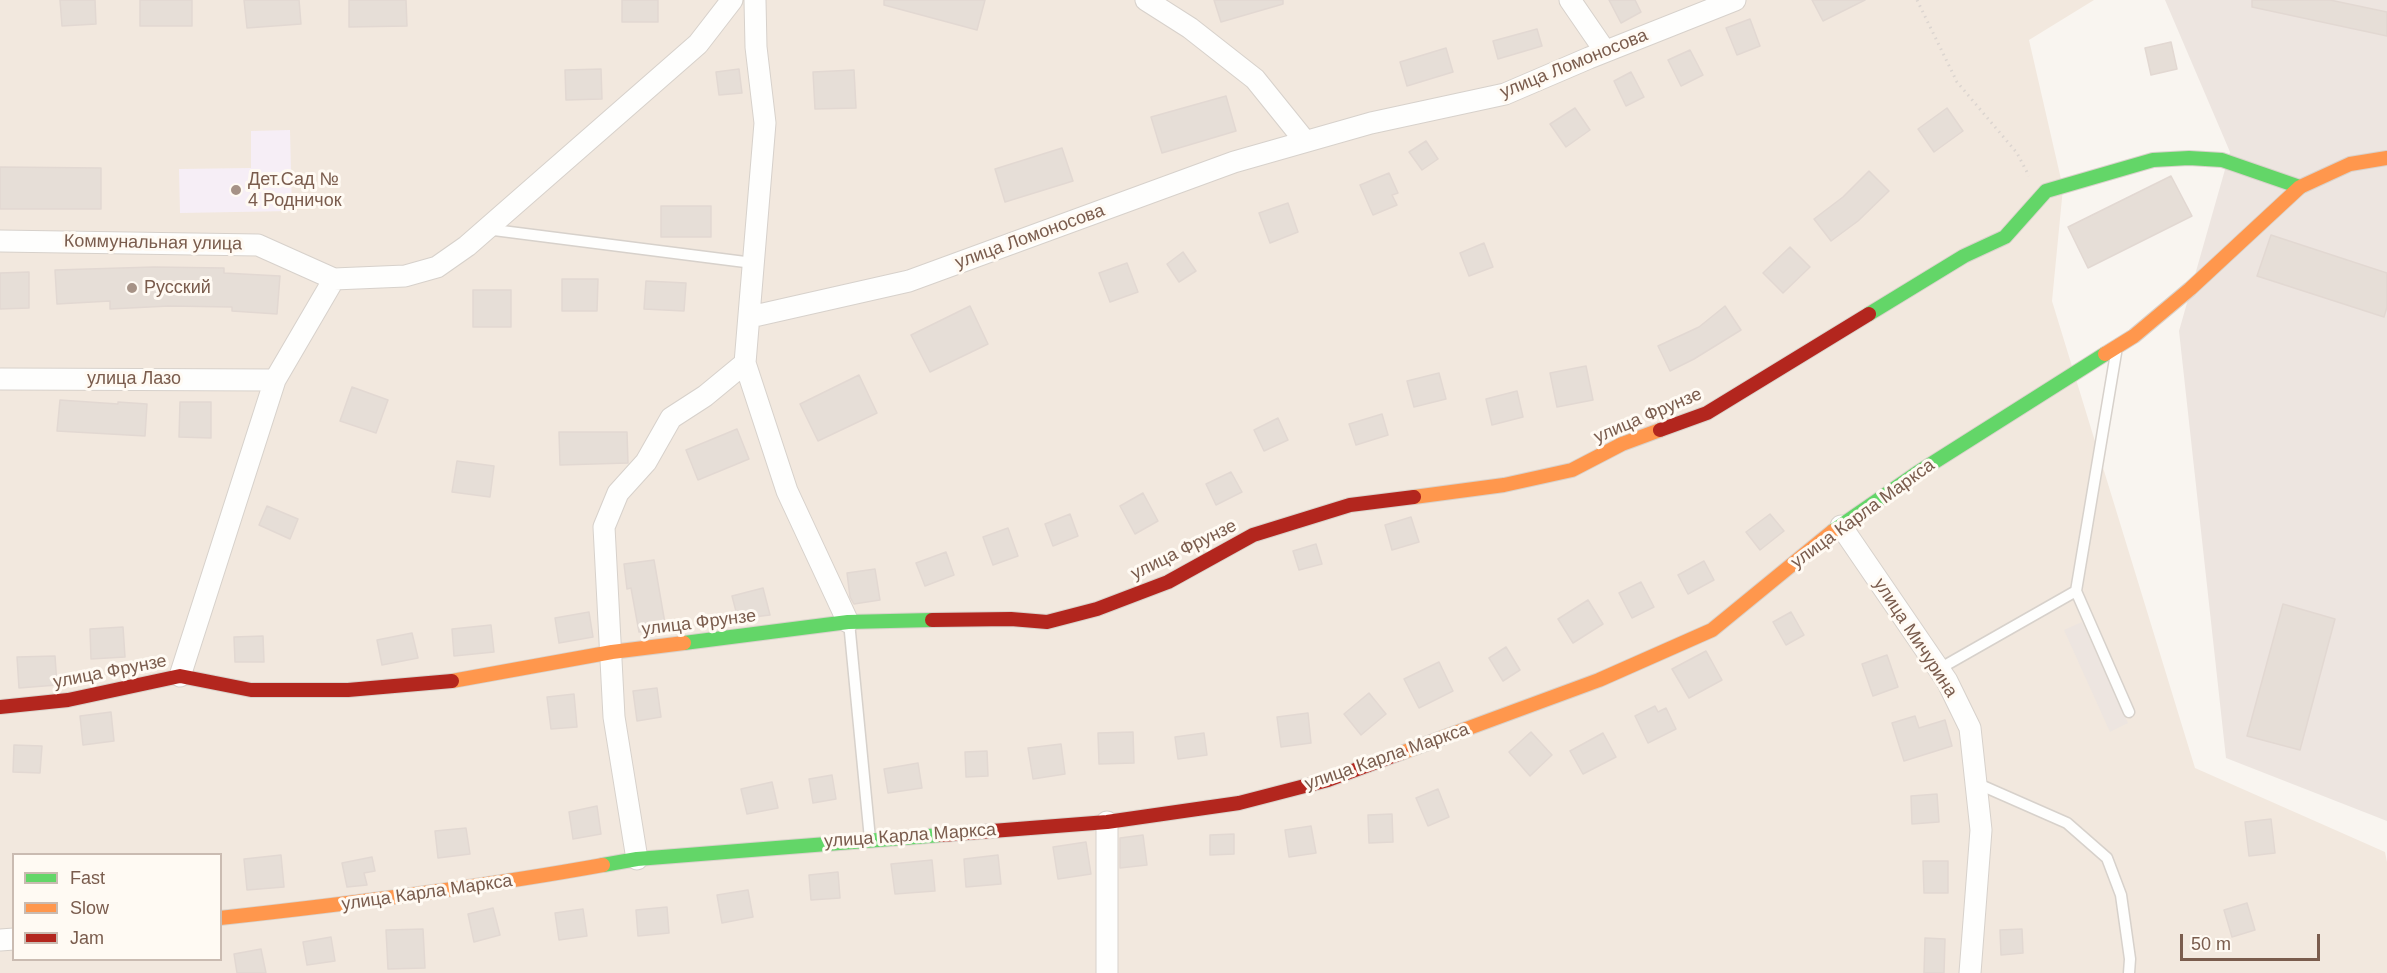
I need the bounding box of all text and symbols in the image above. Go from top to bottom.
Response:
street label: улица Ломоносова [1497,25,1651,103]
place label: Дет.Сад № 4 Родничок [248,169,342,212]
marker: Дет.Сад № 4 Родничок [229,183,243,197]
street label: улица Ломоносова [952,200,1108,274]
street label: Коммунальная улица [64,231,242,255]
place label: Русский [144,277,211,299]
marker: Русский [125,281,139,295]
street label: улица Лазо [87,368,181,390]
street label: улица Фрунзе [1591,384,1705,448]
street label: улица Карла Маркса [1787,455,1939,573]
street label: улица Фрунзе [1128,515,1240,585]
street label: улица Мичурина [1868,574,1962,702]
street label: улица Фрунзе [641,605,757,641]
street label: улица Фрунзе [52,650,168,694]
street label: улица Карла Маркса [1302,719,1472,795]
street label: улица Карла Маркса [823,819,997,853]
legend [12,853,222,961]
text: Fast [70,868,105,888]
street label: улица Карла Маркса [340,870,514,916]
text: Slow [70,898,109,918]
scale bar [2183,922,2322,960]
text: Jam [70,928,104,948]
text: 50 m [2191,934,2231,954]

